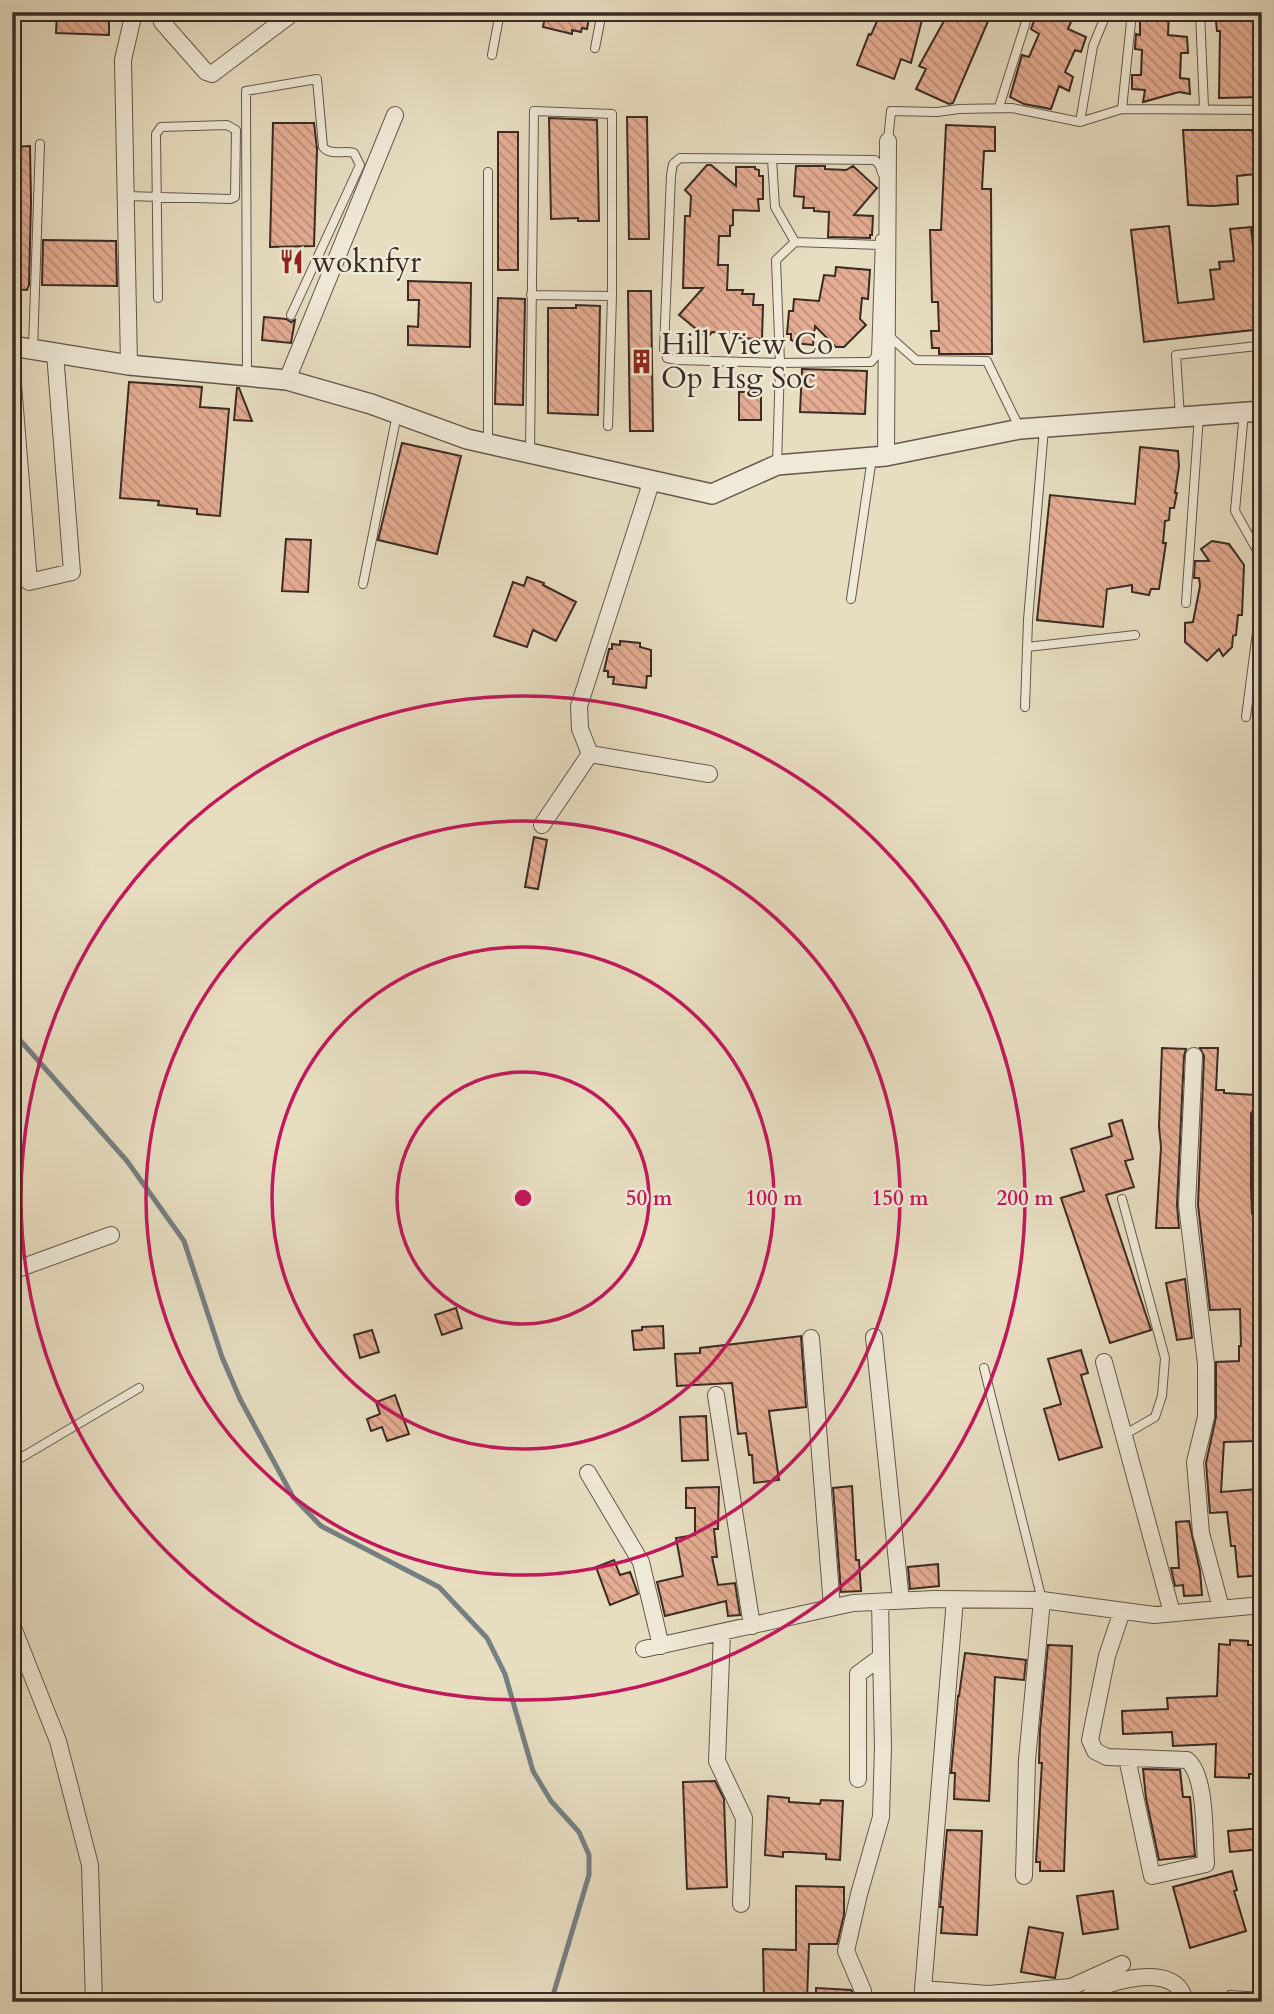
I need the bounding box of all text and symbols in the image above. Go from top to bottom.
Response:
place label: woknfyr [312,242,421,283]
restaurant icon: woknfyr [278,248,306,276]
place label: Hill View Co Op Hsg Soc [661,324,833,399]
building icon: Hill View Co Op Hsg Soc [627,347,655,375]
text: 50 m [626,1184,673,1213]
text: 100 m [745,1184,803,1213]
text: 150 m [871,1184,929,1213]
text: 200 m [996,1184,1054,1213]
centre of rings [511,1186,535,1210]

